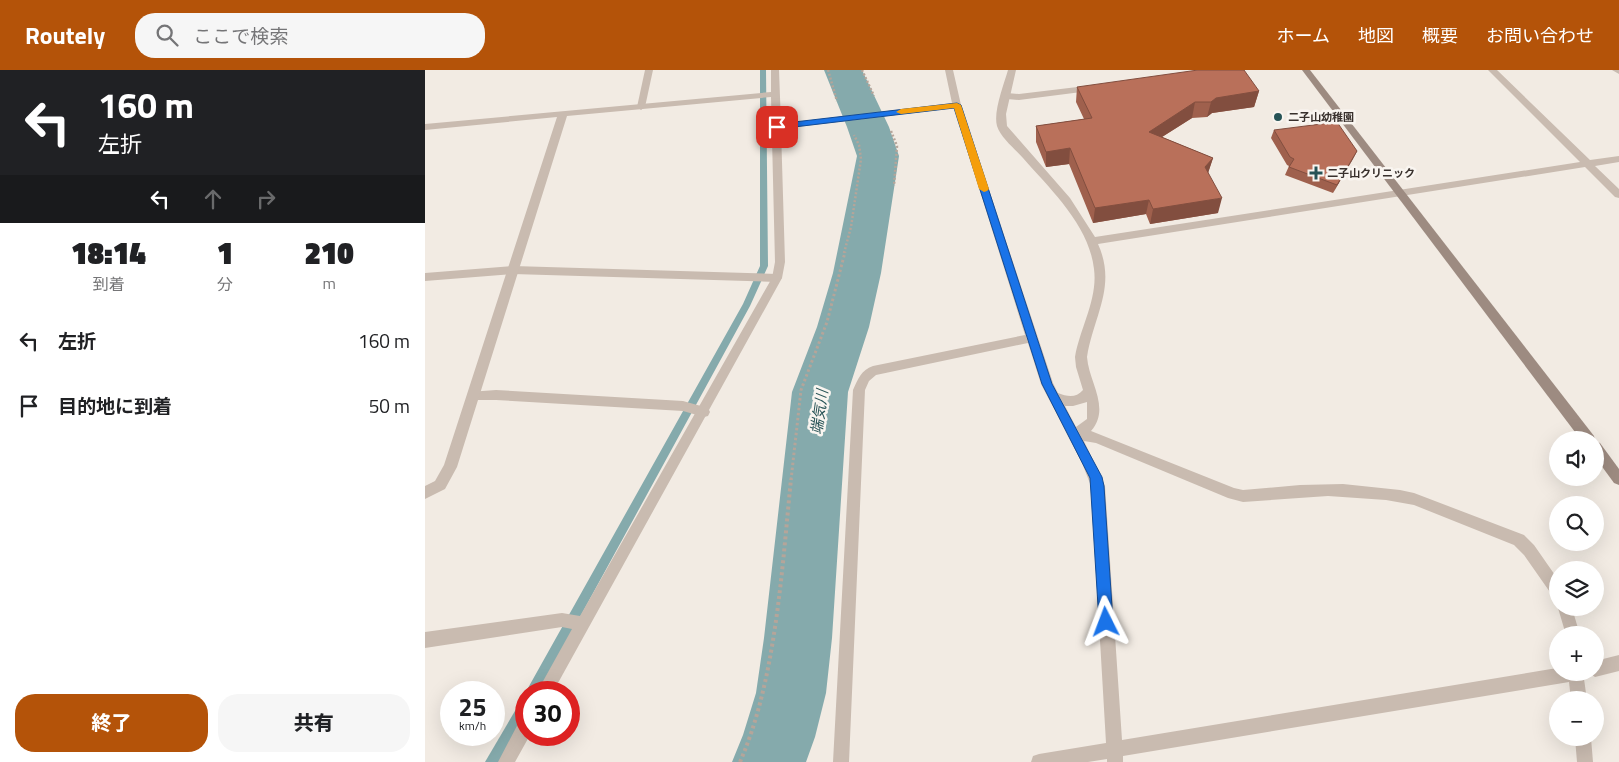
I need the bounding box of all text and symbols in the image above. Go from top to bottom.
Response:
search box [135,13,485,58]
text: Routely [25,17,105,53]
icon: search [153,21,181,49]
text: ここで検索 [193,21,288,50]
text: ホーム [1277,22,1330,49]
text: 地図 [1358,22,1394,49]
text: 概要 [1422,22,1458,49]
text: お問い合わせ [1486,22,1594,49]
text: 160 m [98,78,194,132]
icon: left [15,90,80,155]
pin [756,106,798,148]
place label: 二子山幼稚園 [1288,109,1354,125]
marker: 二子山幼稚園 [1272,111,1284,123]
icon: arrive [763,113,791,141]
text: 左折 [98,127,142,161]
place label: 二子山クリニック [1327,165,1415,181]
marker: 二子山クリニック [1309,166,1323,180]
icon: left [146,185,174,213]
icon: ahead [199,185,227,213]
icon: right [252,185,280,213]
text: 18:14 [71,230,146,276]
text: 1 [217,230,233,276]
text: 210 [304,230,354,276]
text: m [322,271,336,295]
text: 到着 [92,272,124,296]
text: 分 [217,272,233,296]
text: 左折 [58,326,96,355]
text: 160 m [358,326,410,355]
icon: left [15,327,43,355]
water label: 端気川 [804,386,834,436]
text: 目的地に到着 [58,391,172,420]
text: 50 m [369,391,410,420]
icon: arrive [15,392,43,420]
map controls [1549,431,1604,746]
button: sound [1549,431,1604,486]
button: search [1549,496,1604,551]
button: layers [1549,561,1604,616]
position arrow [1079,595,1131,647]
button: + [1549,626,1604,681]
speed limit sign: 30 [515,681,580,746]
text: 25 [458,688,487,726]
button: − [1549,691,1604,746]
button: 終了 [15,694,208,752]
button: 共有 [218,694,410,752]
text: km/h [459,716,486,735]

